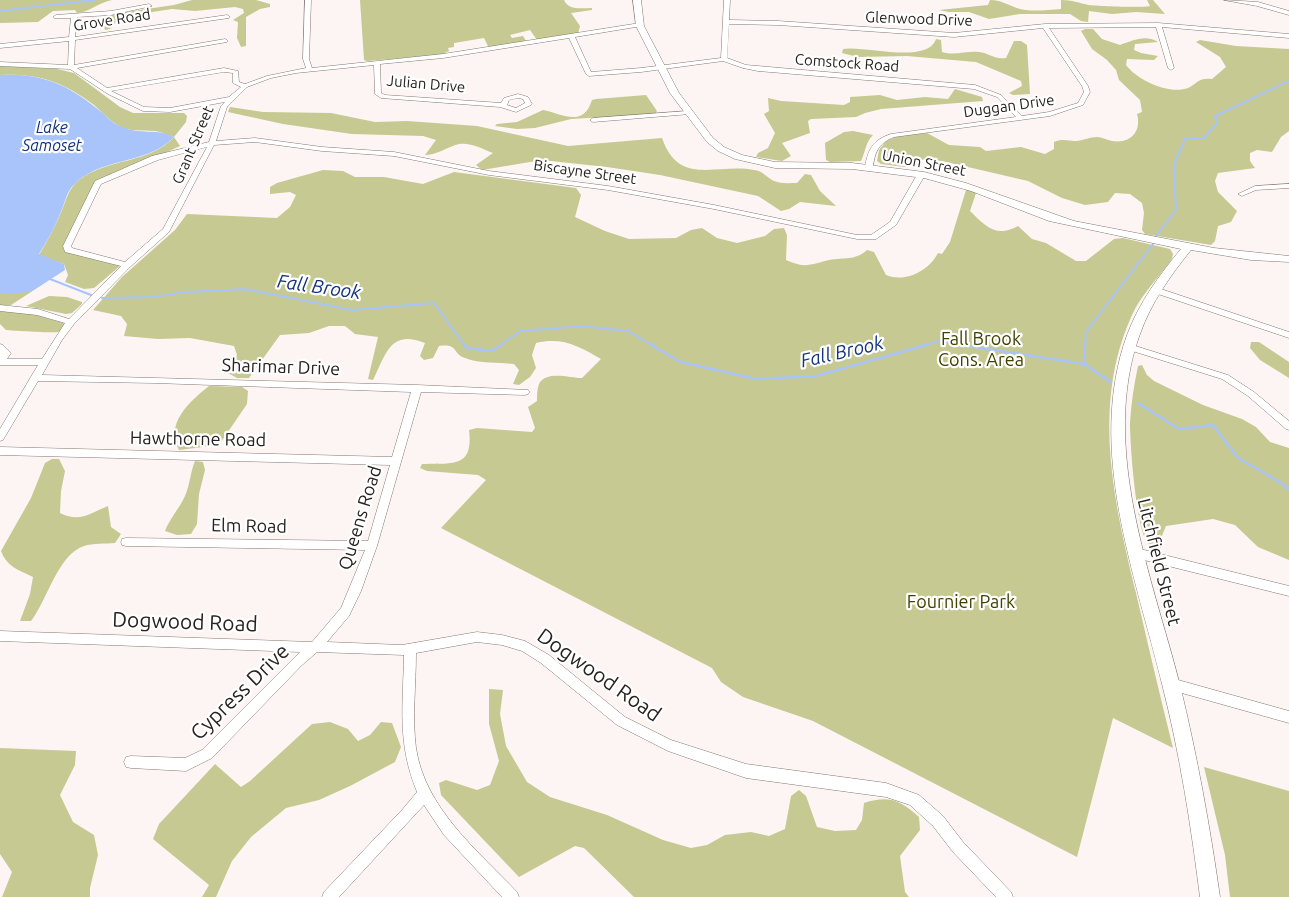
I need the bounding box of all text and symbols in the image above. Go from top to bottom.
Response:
street label: Grove Road [72,5,152,35]
street label: Glenwood Drive [865,8,973,30]
street label: Comstock Road [794,50,900,76]
street label: Julian Drive [386,72,466,96]
street label: Duggan Drive [962,91,1056,121]
street label: Grant Street [168,103,218,187]
water label: Lake Samoset [22,118,82,156]
street label: Union Street [881,146,967,180]
street label: Biscayne Street [532,156,638,188]
water label: Fall Brook [276,270,362,304]
park label: Fall Brook Cons. Area [938,328,1024,370]
water label: Fall Brook [798,331,886,373]
street label: Sharimar Drive [221,354,341,380]
street label: Hawthorne Road [130,427,266,451]
street label: Queens Road [334,463,386,573]
street label: Litchfield Street [1133,496,1185,628]
street label: Elm Road [211,515,287,537]
park label: Fournier Park [907,591,1015,613]
street label: Dogwood Road [112,607,258,637]
street label: Dogwood Road [532,623,666,727]
street label: Cypress Drive [185,639,295,745]

